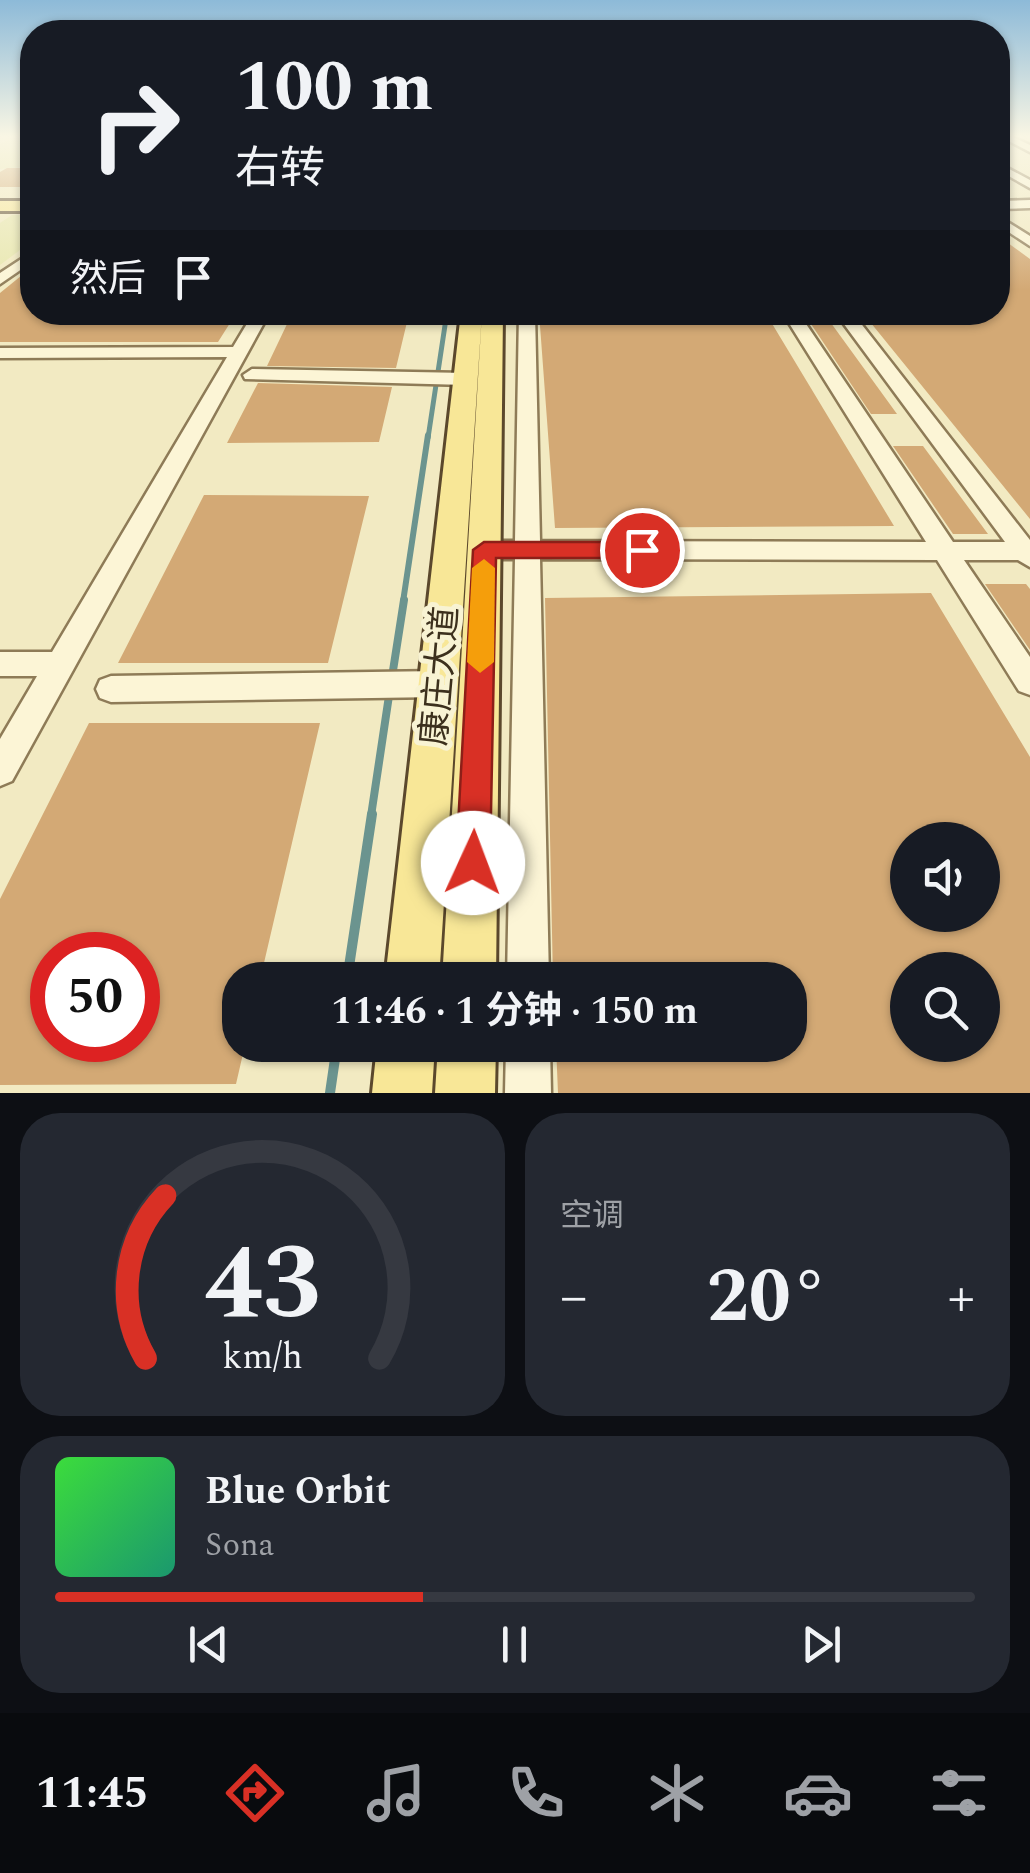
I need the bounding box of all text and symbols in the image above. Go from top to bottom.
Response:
text: 100 m [235,35,433,141]
icon: right [70,60,200,190]
text: 右转 [235,135,325,204]
icon: arrive [166,250,221,305]
text: 然后 [70,251,146,309]
pin [600,508,685,593]
icon: arrive [615,523,670,578]
street label: 康庄大道 [408,604,473,748]
position arrow [421,811,525,915]
map controls [890,822,1000,1062]
button: sound [890,822,1000,932]
speed limit sign: 50 [30,932,160,1062]
button: search [890,952,1000,1062]
text: 11:46 · 1 分钟 · 150 m [331,983,698,1041]
text: 空调 [560,1192,624,1241]
text: 43 [204,1206,321,1364]
text: 20° [707,1241,828,1355]
text: − [560,1256,588,1339]
text: + [947,1256,975,1339]
text: km/h [222,1330,303,1385]
text: Blue Orbit [205,1463,390,1521]
text: Sona [205,1521,274,1570]
icon: previous [181,1617,236,1672]
icon: pause [487,1617,542,1672]
icon: next [794,1617,849,1672]
icon: directions [220,1758,290,1828]
icon: music [361,1758,431,1828]
icon: phone [501,1758,571,1828]
icon: climate [642,1758,712,1828]
icon: car [783,1758,853,1828]
icon: filters [924,1758,994,1828]
text: 11:45 [35,1759,149,1828]

